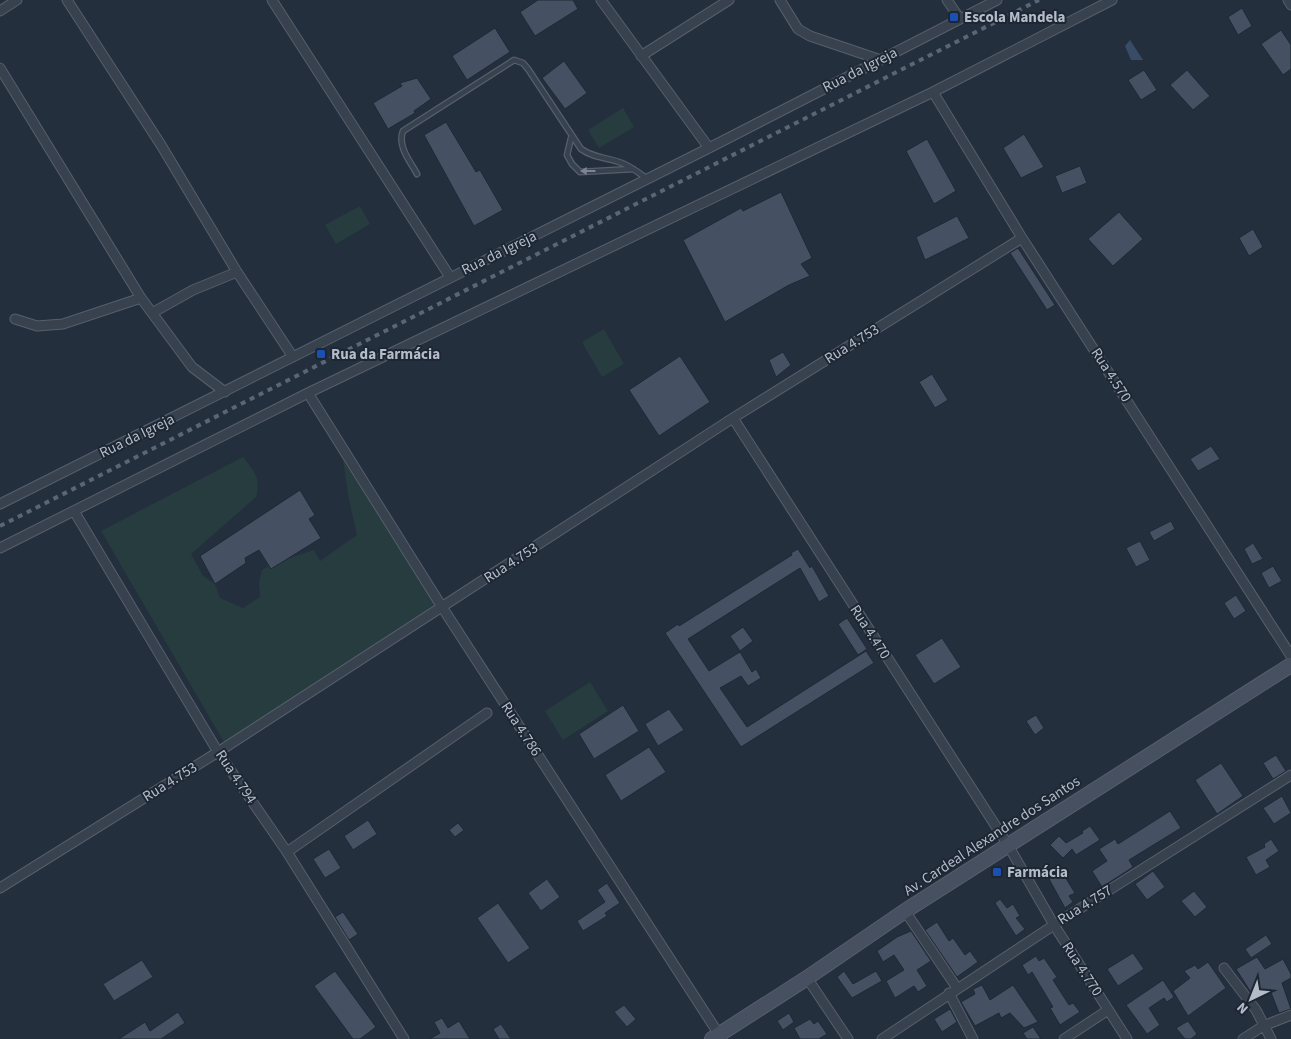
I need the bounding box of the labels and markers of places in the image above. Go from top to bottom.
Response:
place label: Escola Mandela [964,7,1066,28]
marker: Escola Mandela [948,11,960,23]
place label: Rua da Farmácia [331,344,440,365]
marker: Rua da Farmácia [315,348,327,360]
place label: Farmácia [1007,862,1068,883]
marker: Farmácia [991,866,1003,878]

